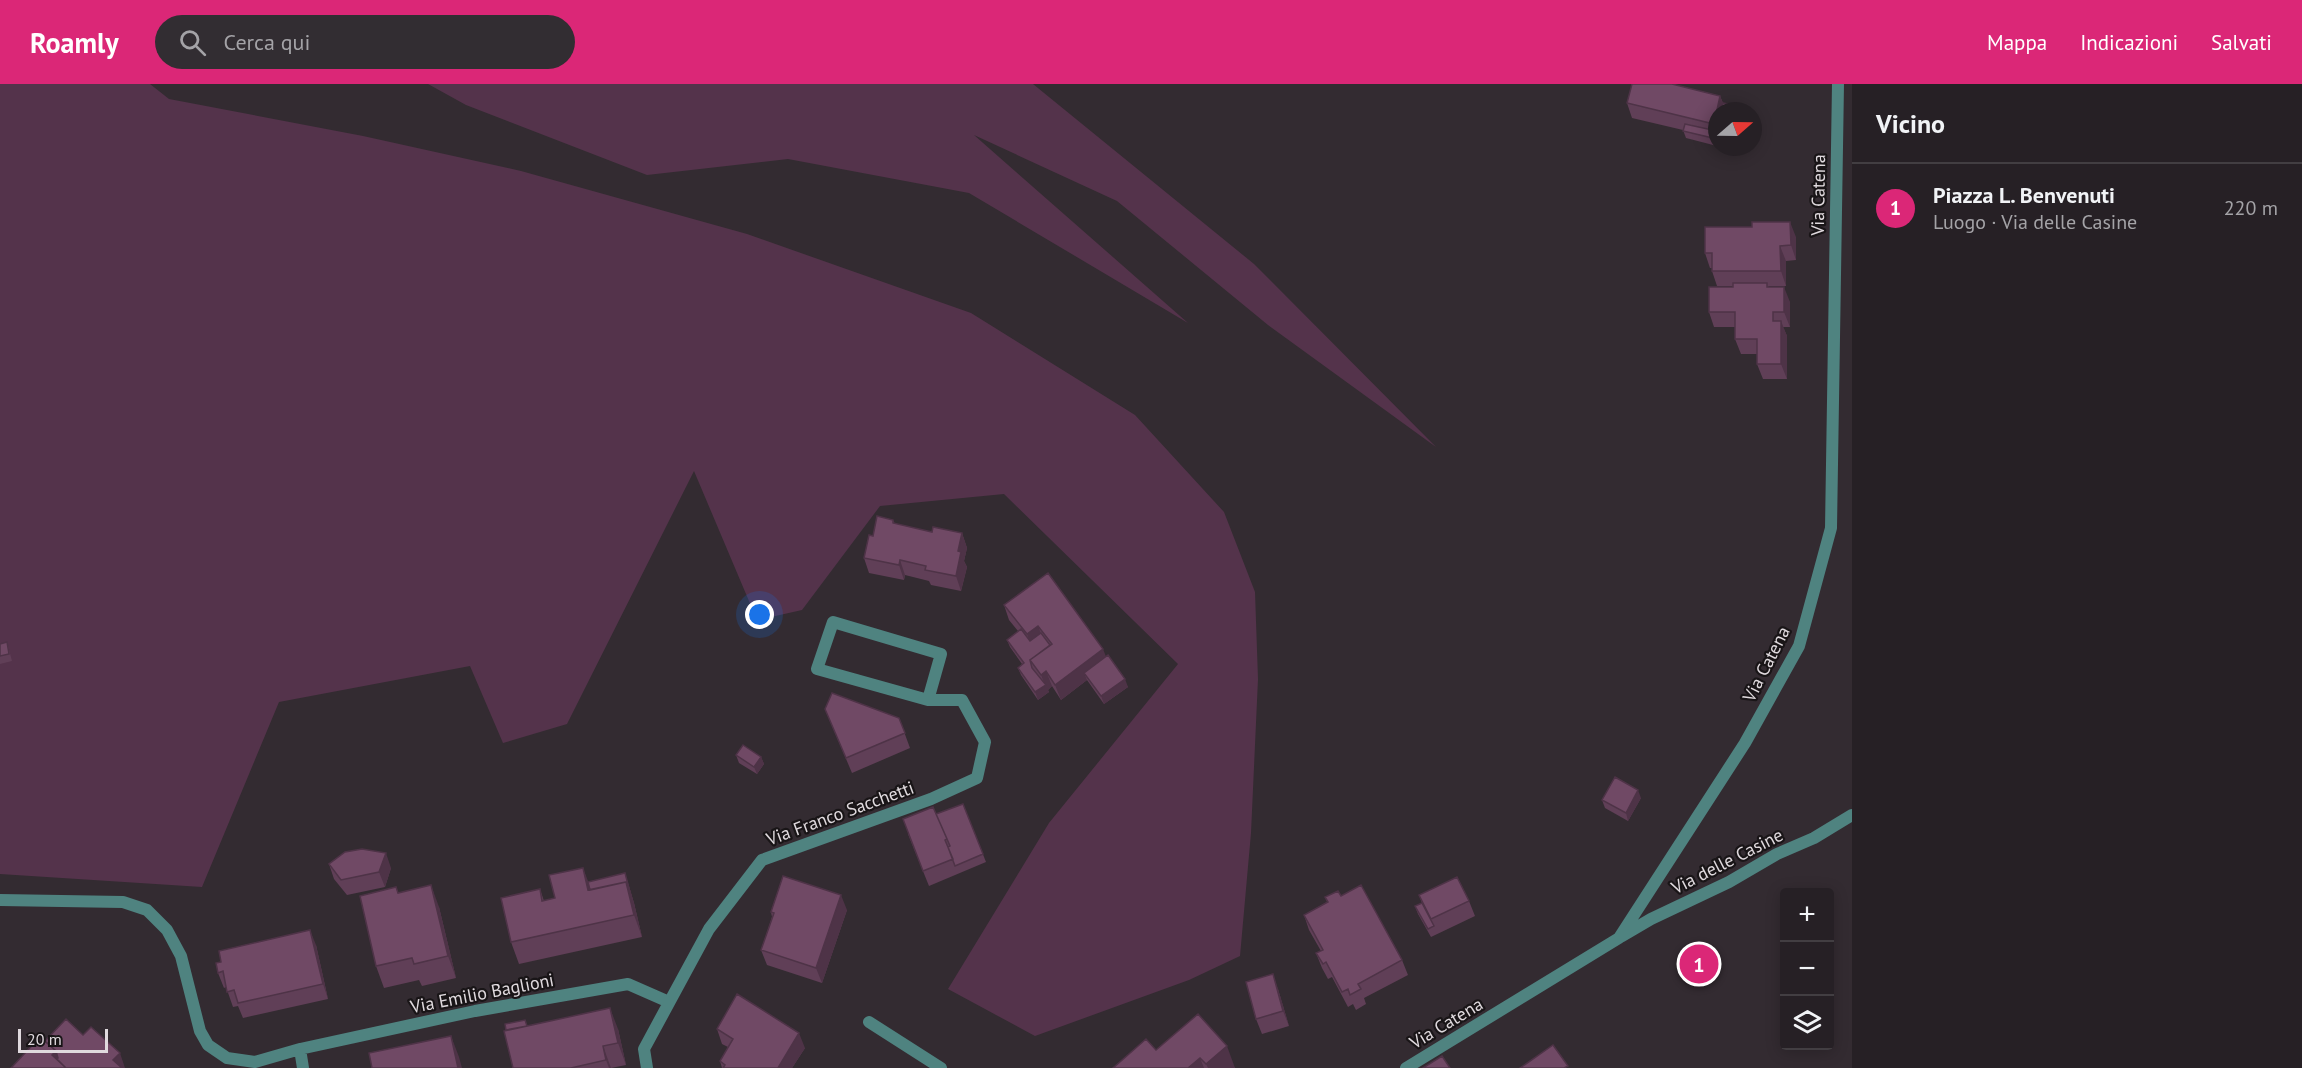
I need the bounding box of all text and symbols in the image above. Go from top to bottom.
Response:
search box [155,15,575,69]
text: Roamly [30,24,119,61]
icon: search [176,26,209,59]
text: Cerca qui [224,28,310,56]
text: Mappa [1987,29,2047,56]
text: Indicazioni [2080,29,2178,56]
text: Salvati [2211,29,2272,56]
north arrow [1708,102,1762,156]
text: Vicino [1876,107,1945,140]
street label: Via Catena [1806,154,1830,237]
text: Piazza L. Benvenuti [1933,181,2115,209]
text: 1 [1890,195,1901,221]
text: 220 m [2224,195,2278,221]
text: Luogo · Via delle Casine [1933,209,2137,235]
your location [745,600,774,629]
street label: Via Catena [1737,622,1795,706]
street label: Via Franco Sacchetti [762,776,917,851]
street label: Via delle Casine [1666,823,1787,899]
map controls [1780,888,1834,1050]
button: + [1780,888,1834,942]
pin: 1 [1680,942,1718,986]
button: − [1780,942,1834,996]
street label: Via Emilio Baglioni [407,968,556,1018]
street label: Via Catena [1404,992,1487,1054]
button: layers [1780,996,1834,1050]
scale bar [18,1026,108,1054]
text: 20 m [27,1029,62,1049]

